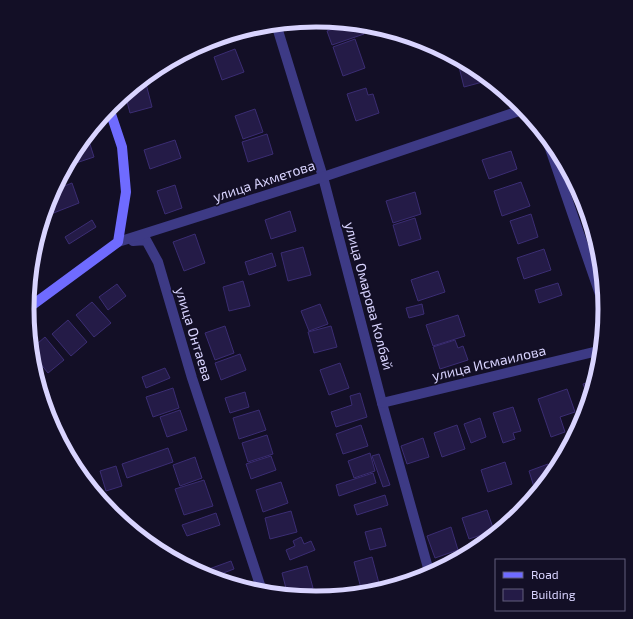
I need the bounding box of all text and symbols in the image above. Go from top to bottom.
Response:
street label: улица Ахметова [211,156,317,205]
street label: улица Омарова Колбай [342,220,397,372]
street label: улица Онтаева [172,285,217,383]
street label: улица Исмаилова [430,341,548,384]
legend [495,559,625,611]
text: Road [531,567,559,581]
text: Building [531,587,576,601]

